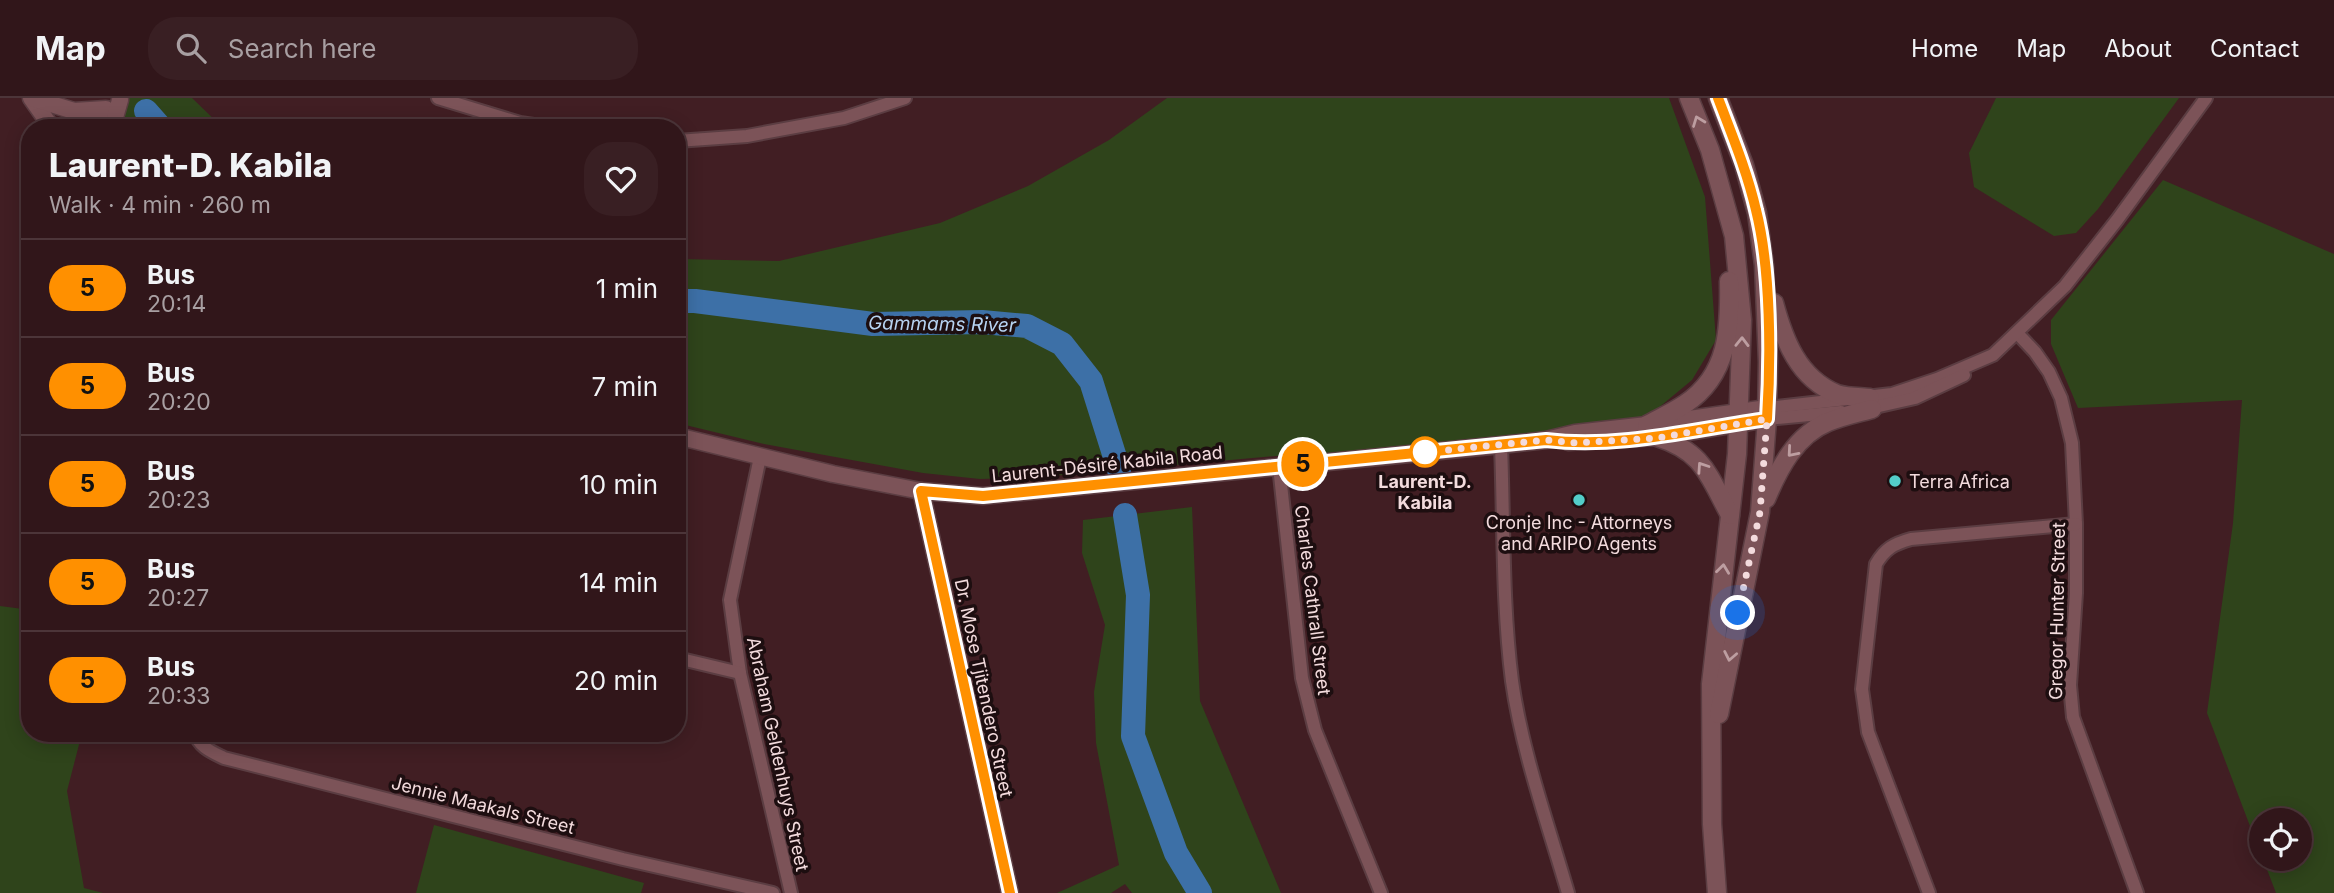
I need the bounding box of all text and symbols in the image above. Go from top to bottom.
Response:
search box [148,17,638,80]
text: Map [35,28,106,68]
icon: search [172,29,210,67]
text: Search here [228,33,376,64]
text: Home [1911,34,1978,63]
text: Map [2016,34,2066,63]
text: About [2104,34,2172,63]
text: Contact [2210,34,2299,63]
one-way arrow [1693,116,1707,128]
button: heart [584,142,658,216]
text: Laurent-D. Kabila [49,145,332,185]
text: Walk · 4 min · 260 m [49,191,271,219]
text: Bus [147,259,195,290]
text: 5 [80,273,95,302]
text: 1 min [596,273,658,304]
text: 20:14 [147,290,206,318]
water label: Gammams River [868,311,1017,337]
one-way arrow [1734,337,1750,347]
text: Bus [147,357,195,388]
text: 5 [80,371,95,400]
text: 7 min [592,371,658,402]
text: 20:20 [147,388,211,416]
marker: Laurent-D. Kabila [1410,437,1440,467]
street label: Laurent-Désiré Kabila Road [990,441,1224,487]
line badge: 5 [1280,441,1326,487]
one-way arrow [1788,443,1800,456]
text: 5 [1295,449,1311,478]
text: Bus [147,455,195,486]
one-way arrow [1698,462,1710,475]
text: 5 [80,469,95,498]
text: 10 min [579,469,658,500]
place label: Laurent-D. Kabila [1378,471,1472,513]
place label: Terra Africa [1909,471,2010,492]
marker: Terra Africa [1887,473,1903,489]
text: 20:23 [147,486,210,514]
marker: Cronje Inc - Attorneys and ARIPO Agents [1571,492,1587,508]
street label: Charles Cathrall Street [1291,504,1335,696]
place label: Cronje Inc - Attorneys and ARIPO Agents [1486,512,1672,554]
street label: Gregor Hunter Street [2045,522,2069,700]
text: Bus [147,553,195,584]
one-way arrow [1715,563,1730,575]
text: 5 [80,567,95,596]
text: 14 min [579,567,658,598]
street label: Dr. Mose Tjitendero Street [951,577,1017,799]
text: 20:27 [147,584,209,612]
your location [1720,595,1755,630]
street label: Abraham Geldenhuys Street [743,635,813,873]
one-way arrow [1723,650,1738,662]
text: Bus [147,651,195,682]
text: 5 [80,665,95,694]
text: 20 min [574,665,658,696]
text: 20:33 [147,682,211,710]
street label: Jennie Maakals Street [389,772,577,838]
map controls [2249,808,2312,871]
button: locate [2249,808,2312,871]

